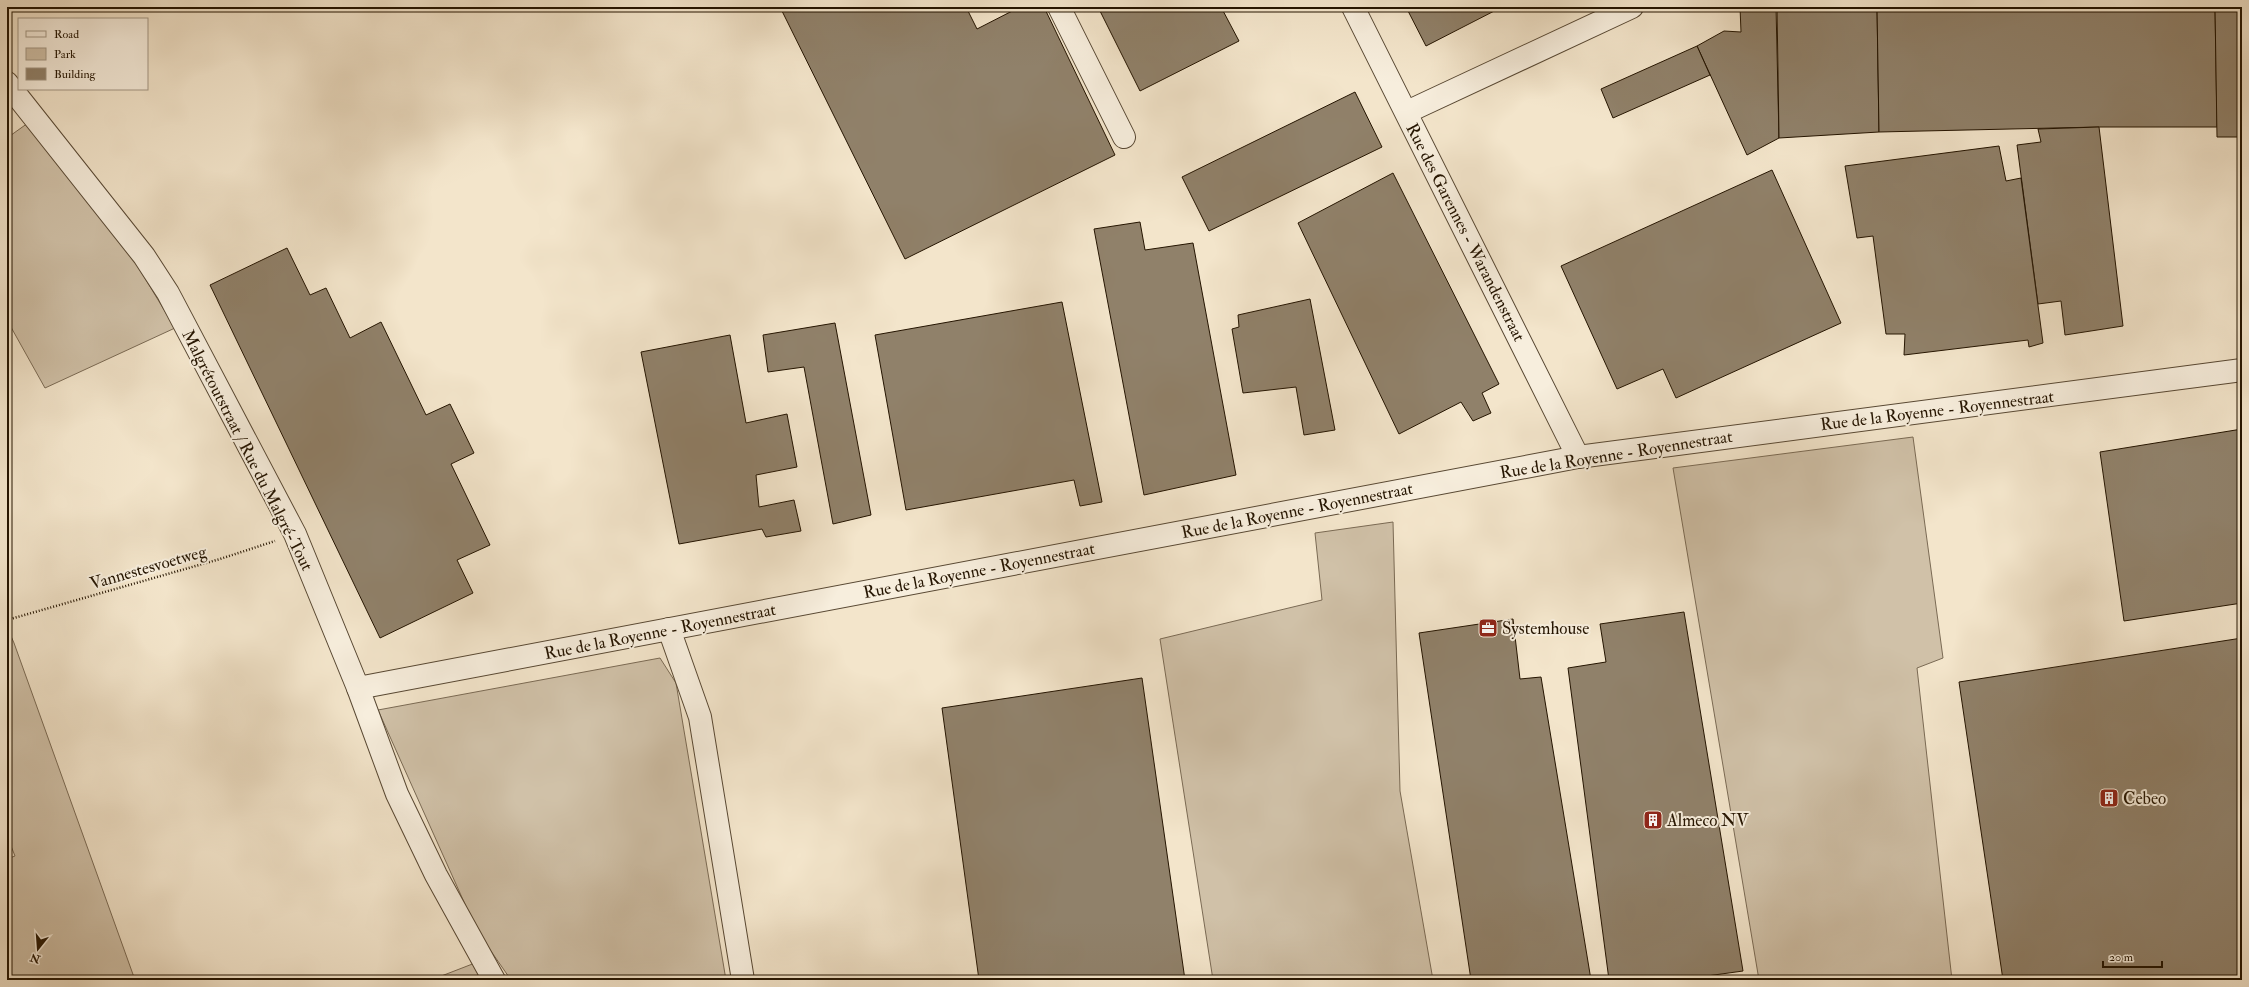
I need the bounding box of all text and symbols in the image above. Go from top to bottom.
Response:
legend [18,18,148,90]
text: Road [54,27,79,42]
text: Park [54,47,76,62]
text: Building [54,67,97,82]
street label: Rue des Garennes - Warandenstraat [1401,120,1530,345]
street label: Malgrétoutstraat / Rue du Malgré-Tout [177,326,318,575]
street label: Rue de la Royenne - Royennestraat [1819,386,2056,436]
street label: Rue de la Royenne - Royennestraat [1498,426,1735,484]
street label: Rue de la Royenne - Royennestraat [1180,478,1415,544]
street label: Rue de la Royenne - Royennestraat [862,538,1097,604]
street label: Vannestesvoetweg [87,541,209,594]
street label: Rue de la Royenne - Royennestraat [543,599,778,665]
office icon: Systemhouse [1477,617,1499,639]
place label: Systemhouse [1502,618,1589,640]
building icon: Cebeo [2098,787,2120,809]
place label: Cebeo [2123,788,2166,809]
building icon: Almeco NV [1642,809,1664,831]
place label: Almeco NV [1666,810,1749,831]
north arrow [18,929,58,969]
scale bar [2103,943,2162,969]
text: N [28,950,43,966]
text: 20 m [2109,950,2134,965]

